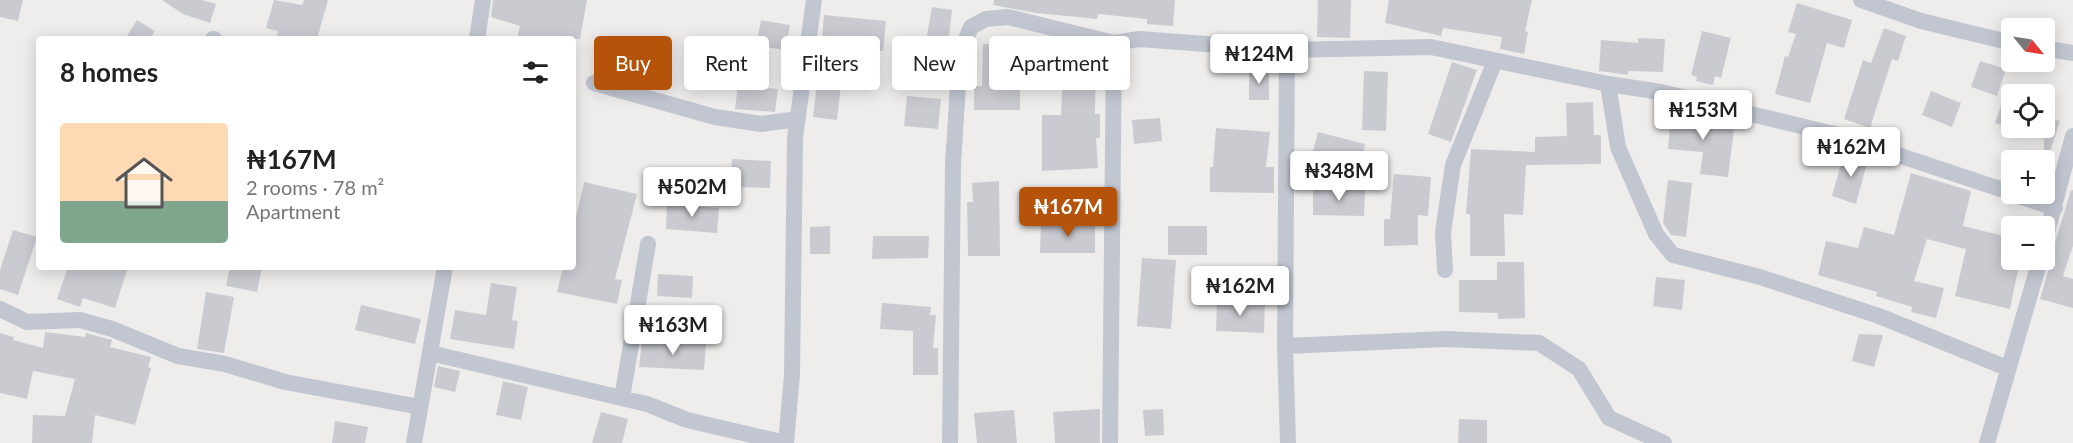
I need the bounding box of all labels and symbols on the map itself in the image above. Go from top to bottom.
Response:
north arrow [2001,18,2055,72]
pin: ₦124M [1217,34,1301,85]
pin: ₦153M [1661,90,1745,141]
pin: ₦162M [1809,127,1893,178]
pin: ₦348M [1297,151,1381,202]
pin: ₦502M [650,167,734,218]
pin: ₦167M [1026,187,1110,238]
pin: ₦162M [1198,266,1282,317]
pin: ₦163M [631,305,715,356]

